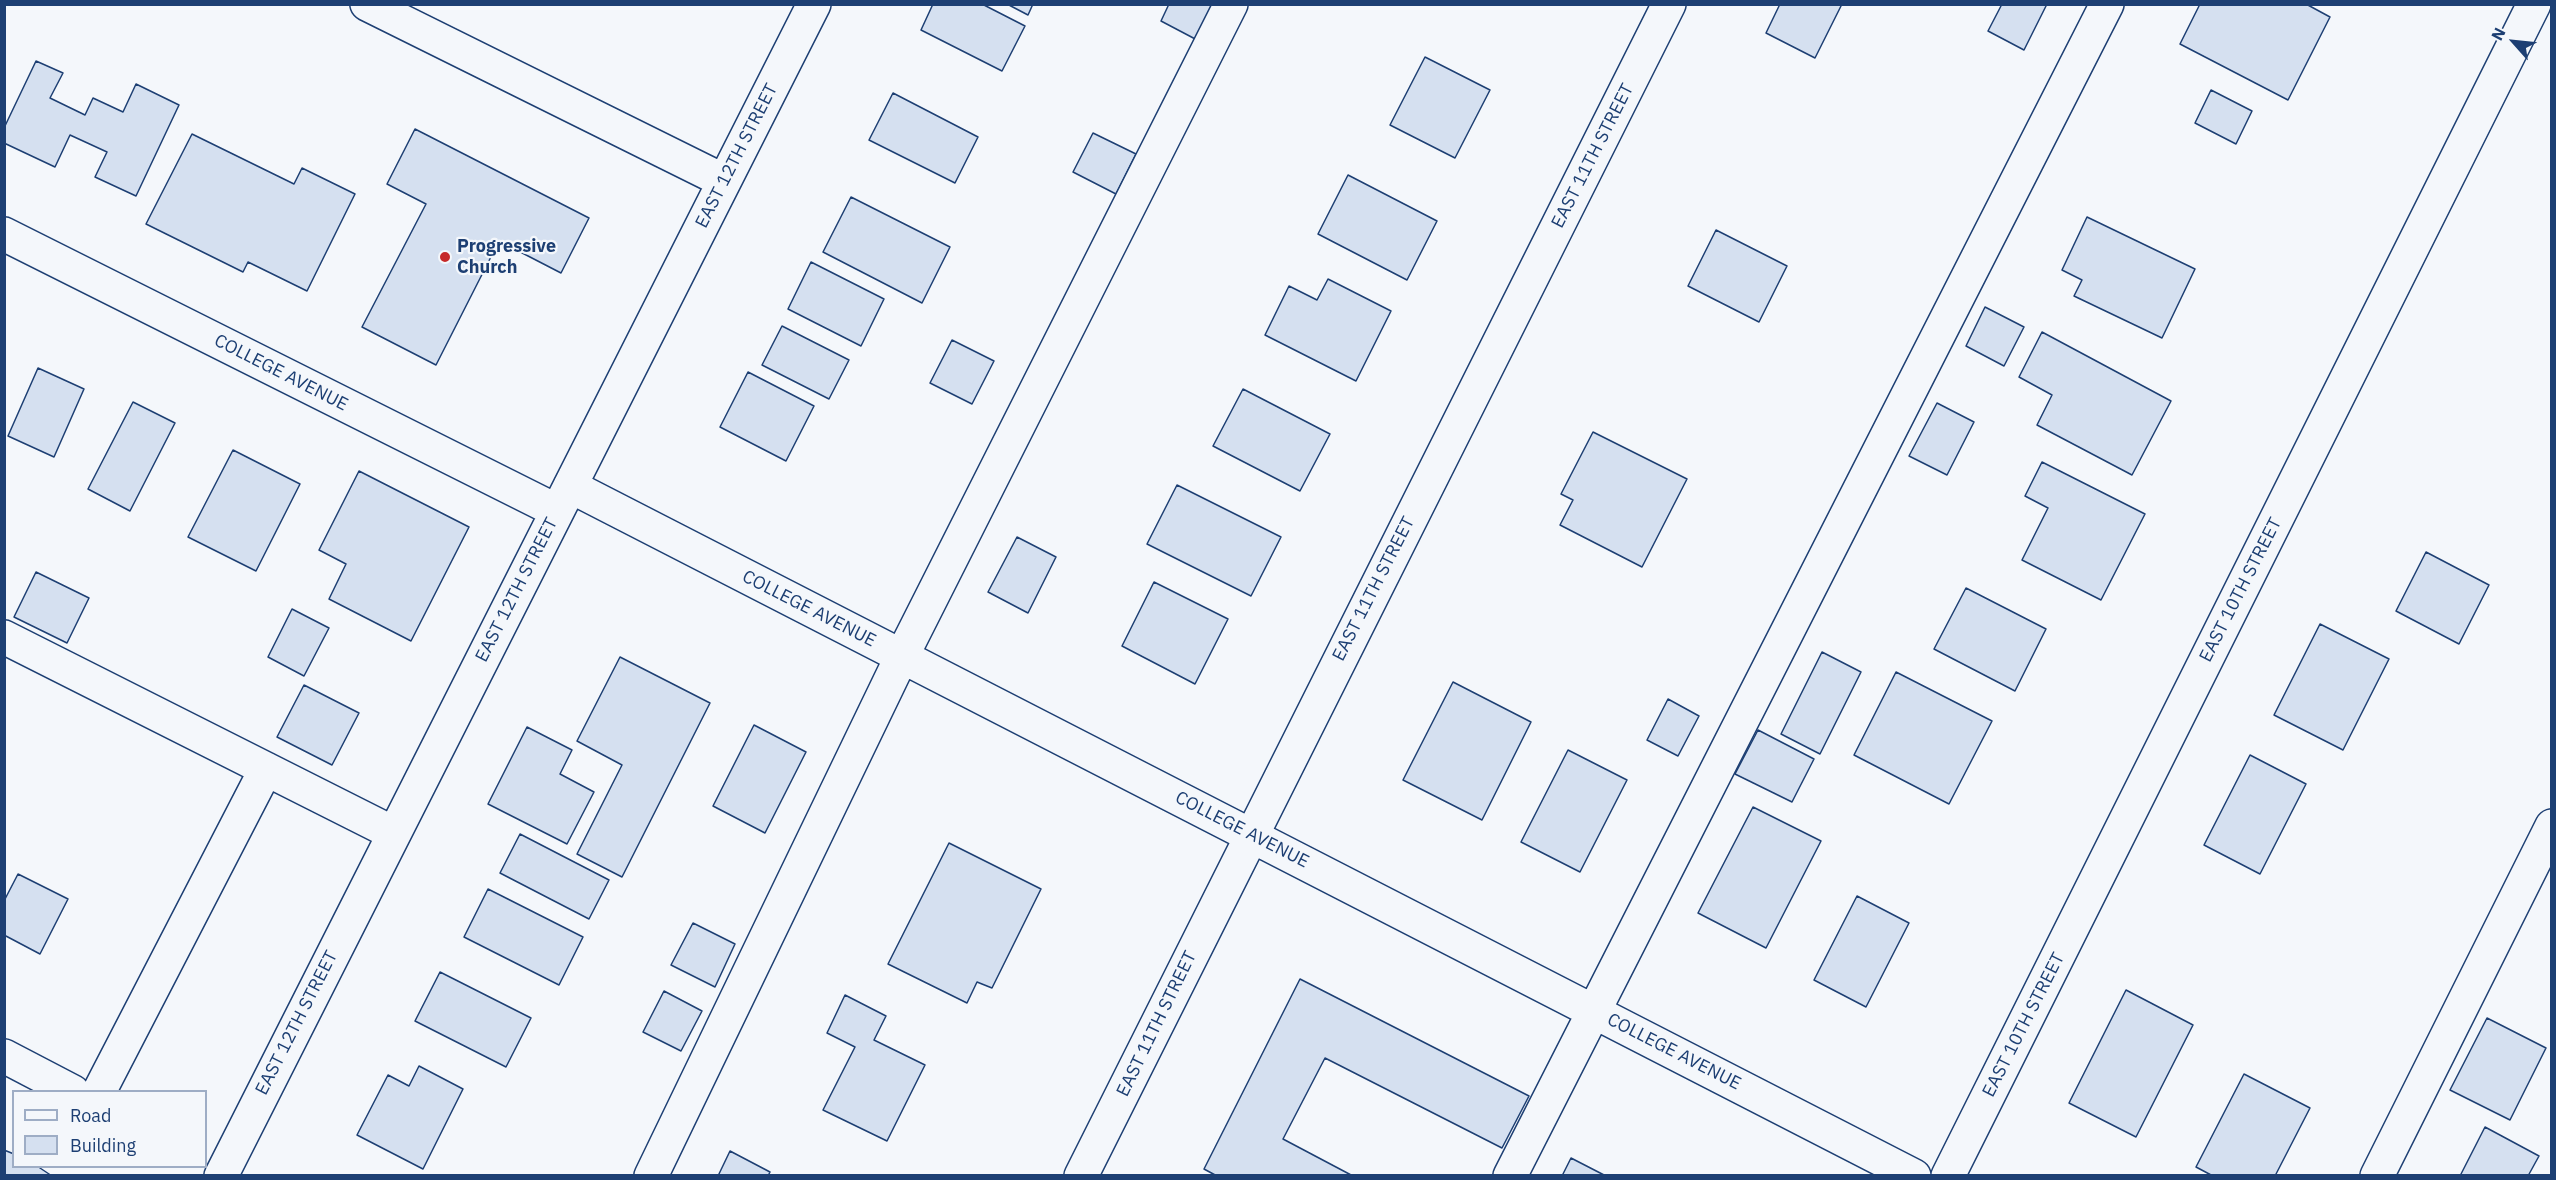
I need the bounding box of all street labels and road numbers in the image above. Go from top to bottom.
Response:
street label: EAST 12TH STREET [691,80,783,232]
street label: EAST 11TH STREET [1547,80,1639,232]
street label: COLLEGE AVENUE [211,330,351,416]
street label: EAST 11TH STREET [1328,513,1420,665]
street label: EAST 12TH STREET [471,514,563,666]
street label: EAST 10TH STREET [2195,514,2287,666]
street label: COLLEGE AVENUE [739,566,879,652]
street label: COLLEGE AVENUE [1172,787,1312,873]
street label: EAST 12TH STREET [251,947,343,1099]
street label: EAST 11TH STREET [1112,948,1202,1100]
street label: EAST 10TH STREET [1978,949,2070,1101]
street label: COLLEGE AVENUE [1604,1009,1744,1095]

